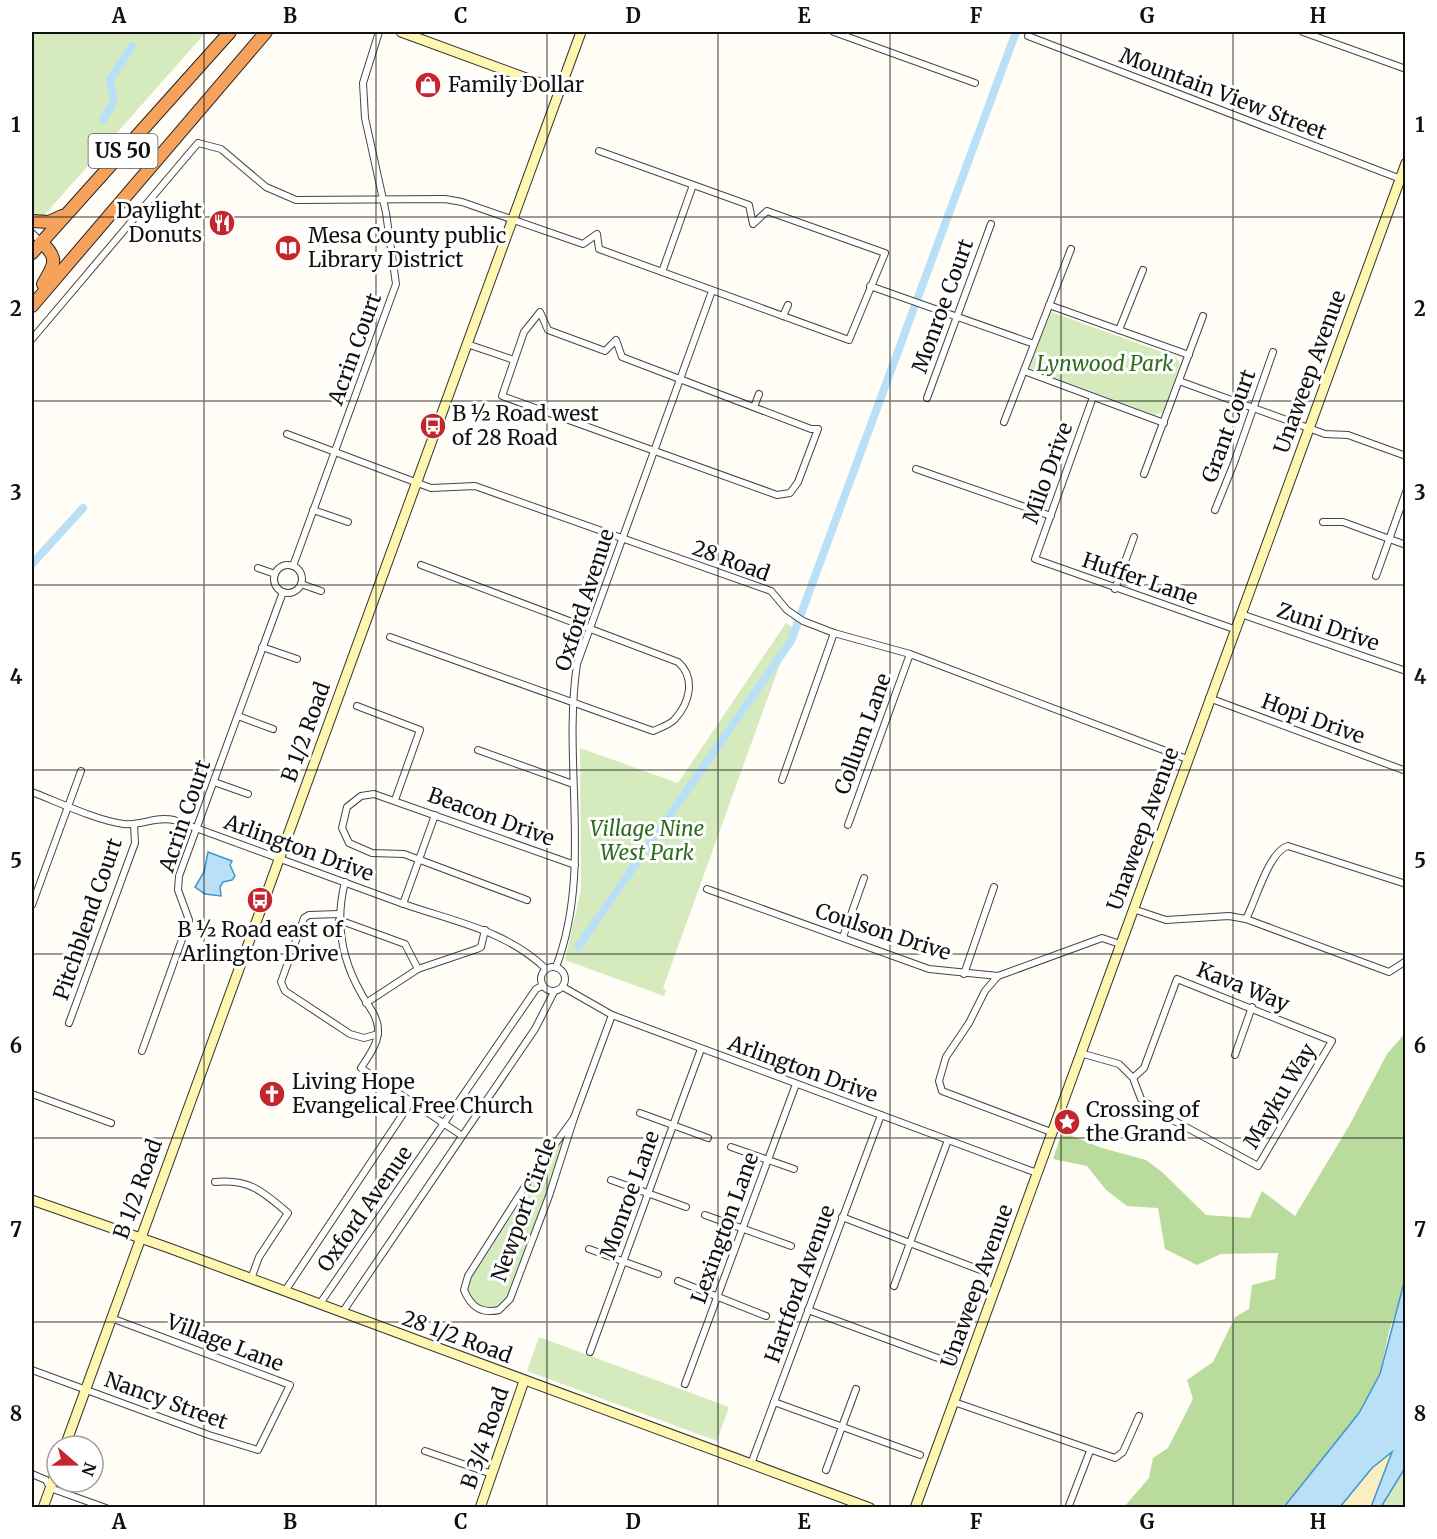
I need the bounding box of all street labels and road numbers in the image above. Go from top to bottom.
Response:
street label: Mountain View Street [1116,42,1330,145]
road number: US 50 [88,134,158,168]
street label: Monroe Court [906,235,979,377]
street label: Unaweep Avenue [1267,286,1352,457]
street label: Acrin Court [322,289,387,409]
street label: Grant Court [1196,366,1261,486]
street label: Milo Drive [1017,418,1078,527]
street label: Oxford Avenue [549,525,620,674]
street label: 28 Road [689,534,774,587]
street label: Huffer Lane [1079,546,1202,611]
street label: Zuni Drive [1273,596,1383,657]
street label: Collum Lane [828,669,897,798]
street label: B 1/2 Road [275,678,336,785]
street label: Hopi Drive [1258,687,1369,750]
street label: Unaweep Avenue [1100,743,1185,914]
street label: Acrin Court [152,756,216,876]
street label: Beacon Drive [424,781,558,852]
street label: Arlington Drive [220,808,378,887]
street label: Pitchblend Court [47,834,128,1003]
street label: Coulson Drive [812,897,955,966]
street label: Kava Way [1193,956,1294,1018]
street label: Arlington Drive [724,1029,882,1108]
street label: Mayku Way [1238,1037,1322,1153]
street label: Monroe Lane [594,1127,665,1263]
street label: Newport Circle [485,1134,562,1285]
street label: B 1/2 Road [107,1135,168,1242]
street label: Oxford Avenue [311,1140,418,1277]
street label: Lexington Lane [685,1148,764,1307]
street label: Unaweep Avenue [934,1200,1019,1371]
street label: Hartford Avenue [758,1201,841,1366]
street label: 28 1/2 Road [399,1304,516,1369]
street label: Village Lane [162,1308,288,1377]
street label: Nancy Street [101,1366,231,1435]
street label: B 3/4 Road [455,1383,515,1492]

